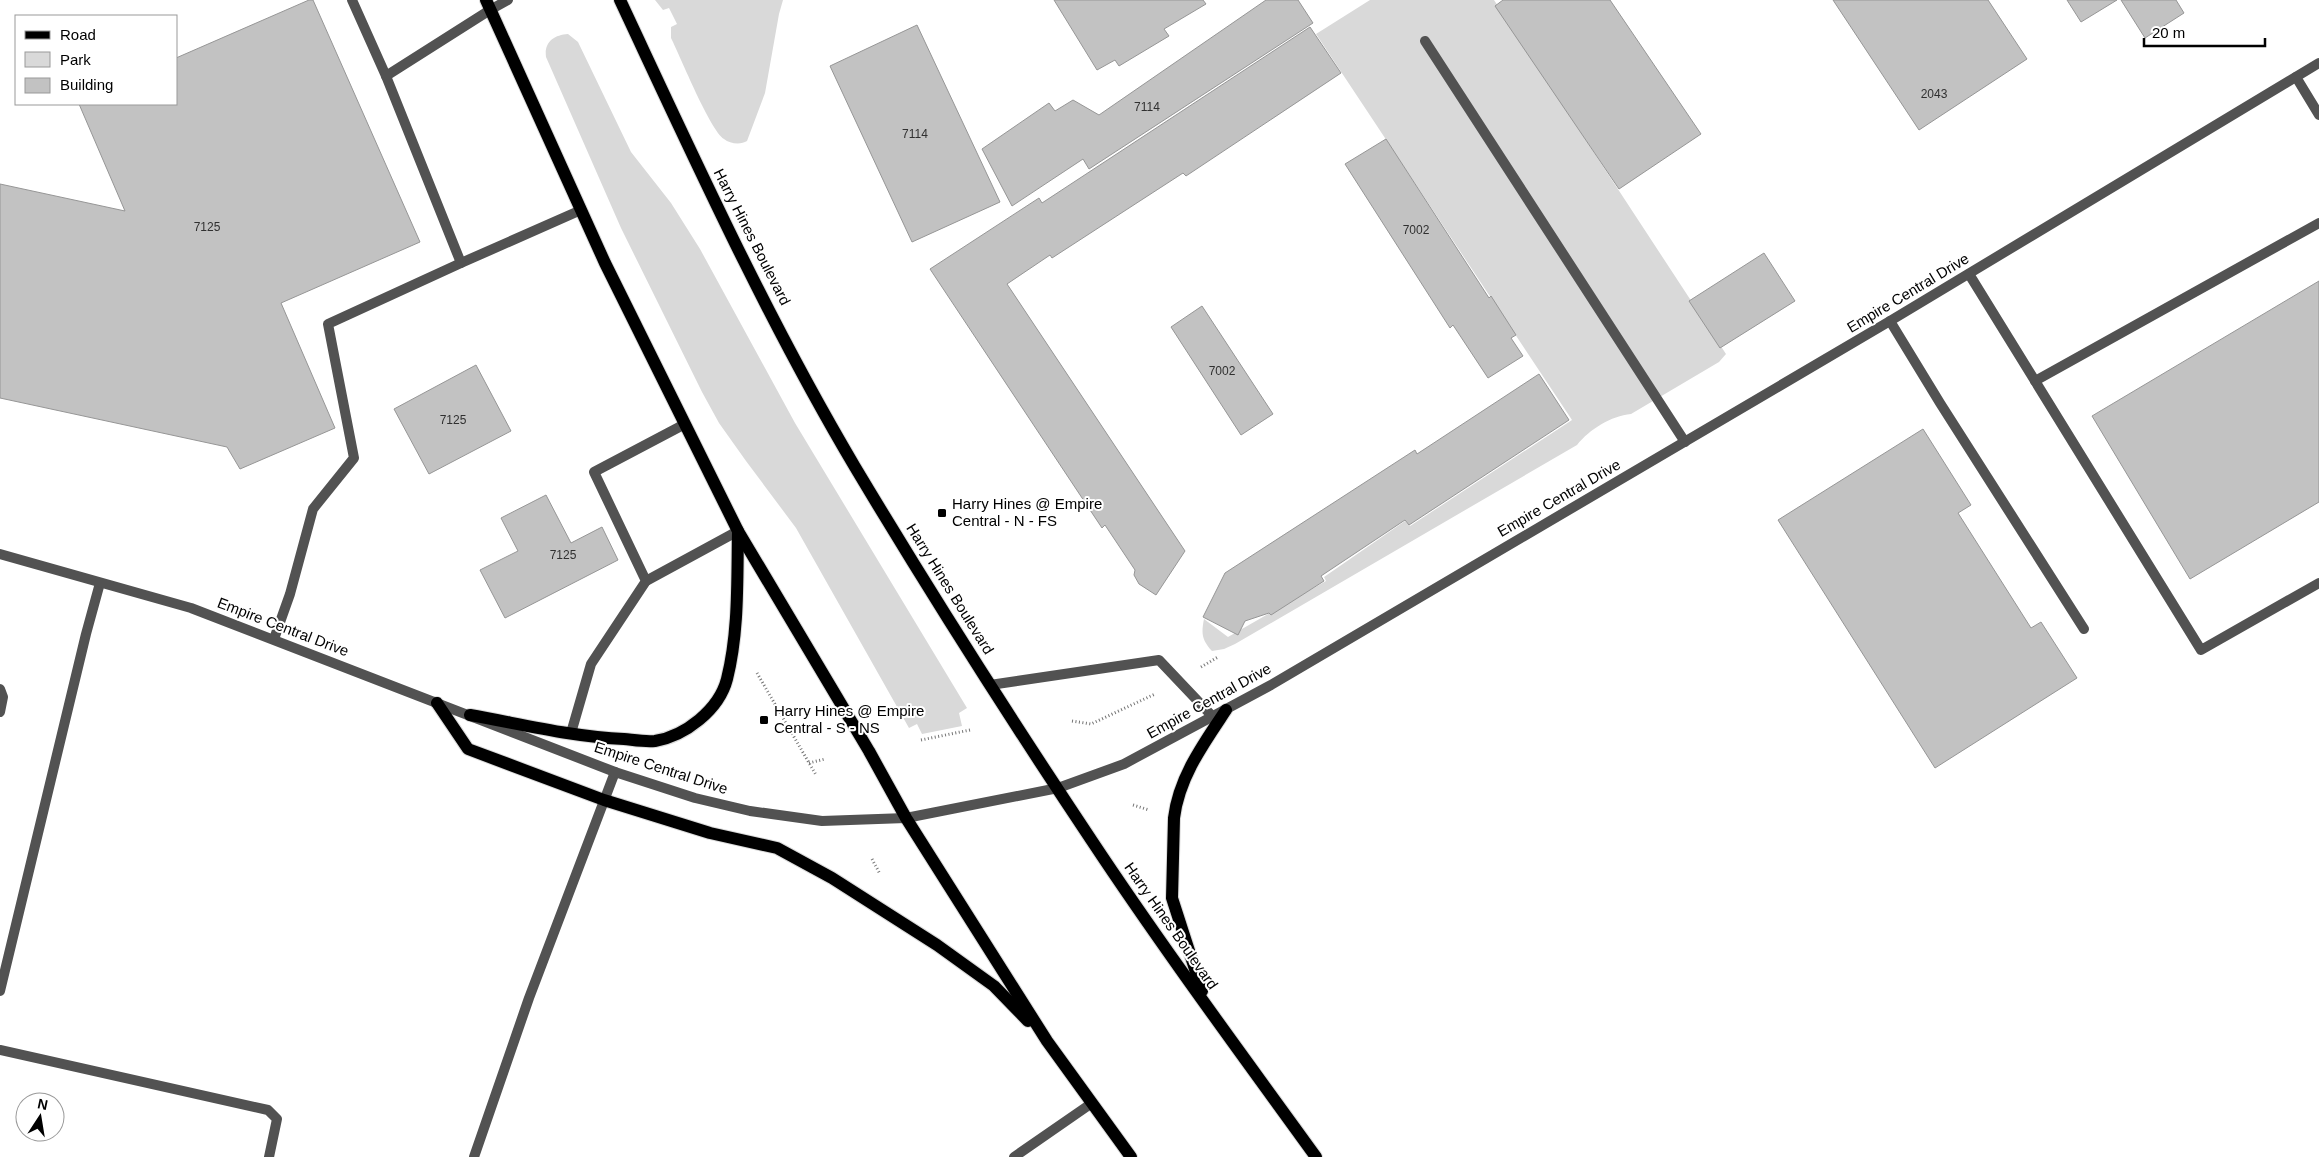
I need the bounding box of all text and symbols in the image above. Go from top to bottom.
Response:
legend [15,15,178,105]
scale bar [2144,15,2265,47]
text: 20 m [2152,24,2185,41]
text: Road [60,26,96,43]
text: Park [60,51,91,68]
text: Building [60,76,113,93]
house number: 2043 [1921,87,1948,101]
house number: 7114 [1134,100,1160,114]
house number: 7114 [902,127,928,141]
street label: Harry Hines Boulevard [711,166,794,308]
house number: 7125 [194,220,221,234]
house number: 7002 [1403,223,1430,237]
street label: Empire Central Drive [1844,249,1972,336]
house number: 7002 [1209,364,1236,378]
house number: 7125 [440,413,467,427]
street label: Empire Central Drive [1494,455,1623,540]
place label: Harry Hines @ Empire Central - N - FS [952,495,1102,529]
marker: Harry Hines @ Empire Central - N - FS [936,507,948,519]
street label: Harry Hines Boulevard [903,520,998,657]
house number: 7125 [550,548,577,562]
street label: Empire Central Drive [215,594,351,659]
street label: Empire Central Drive [1144,659,1274,742]
place label: Harry Hines @ Empire Central - S - NS [774,702,924,736]
marker: Harry Hines @ Empire Central - S - NS [758,714,770,726]
street label: Empire Central Drive [592,738,730,797]
street label: Harry Hines Boulevard [1121,859,1222,992]
north arrow [15,1092,65,1142]
text: N [36,1095,49,1113]

